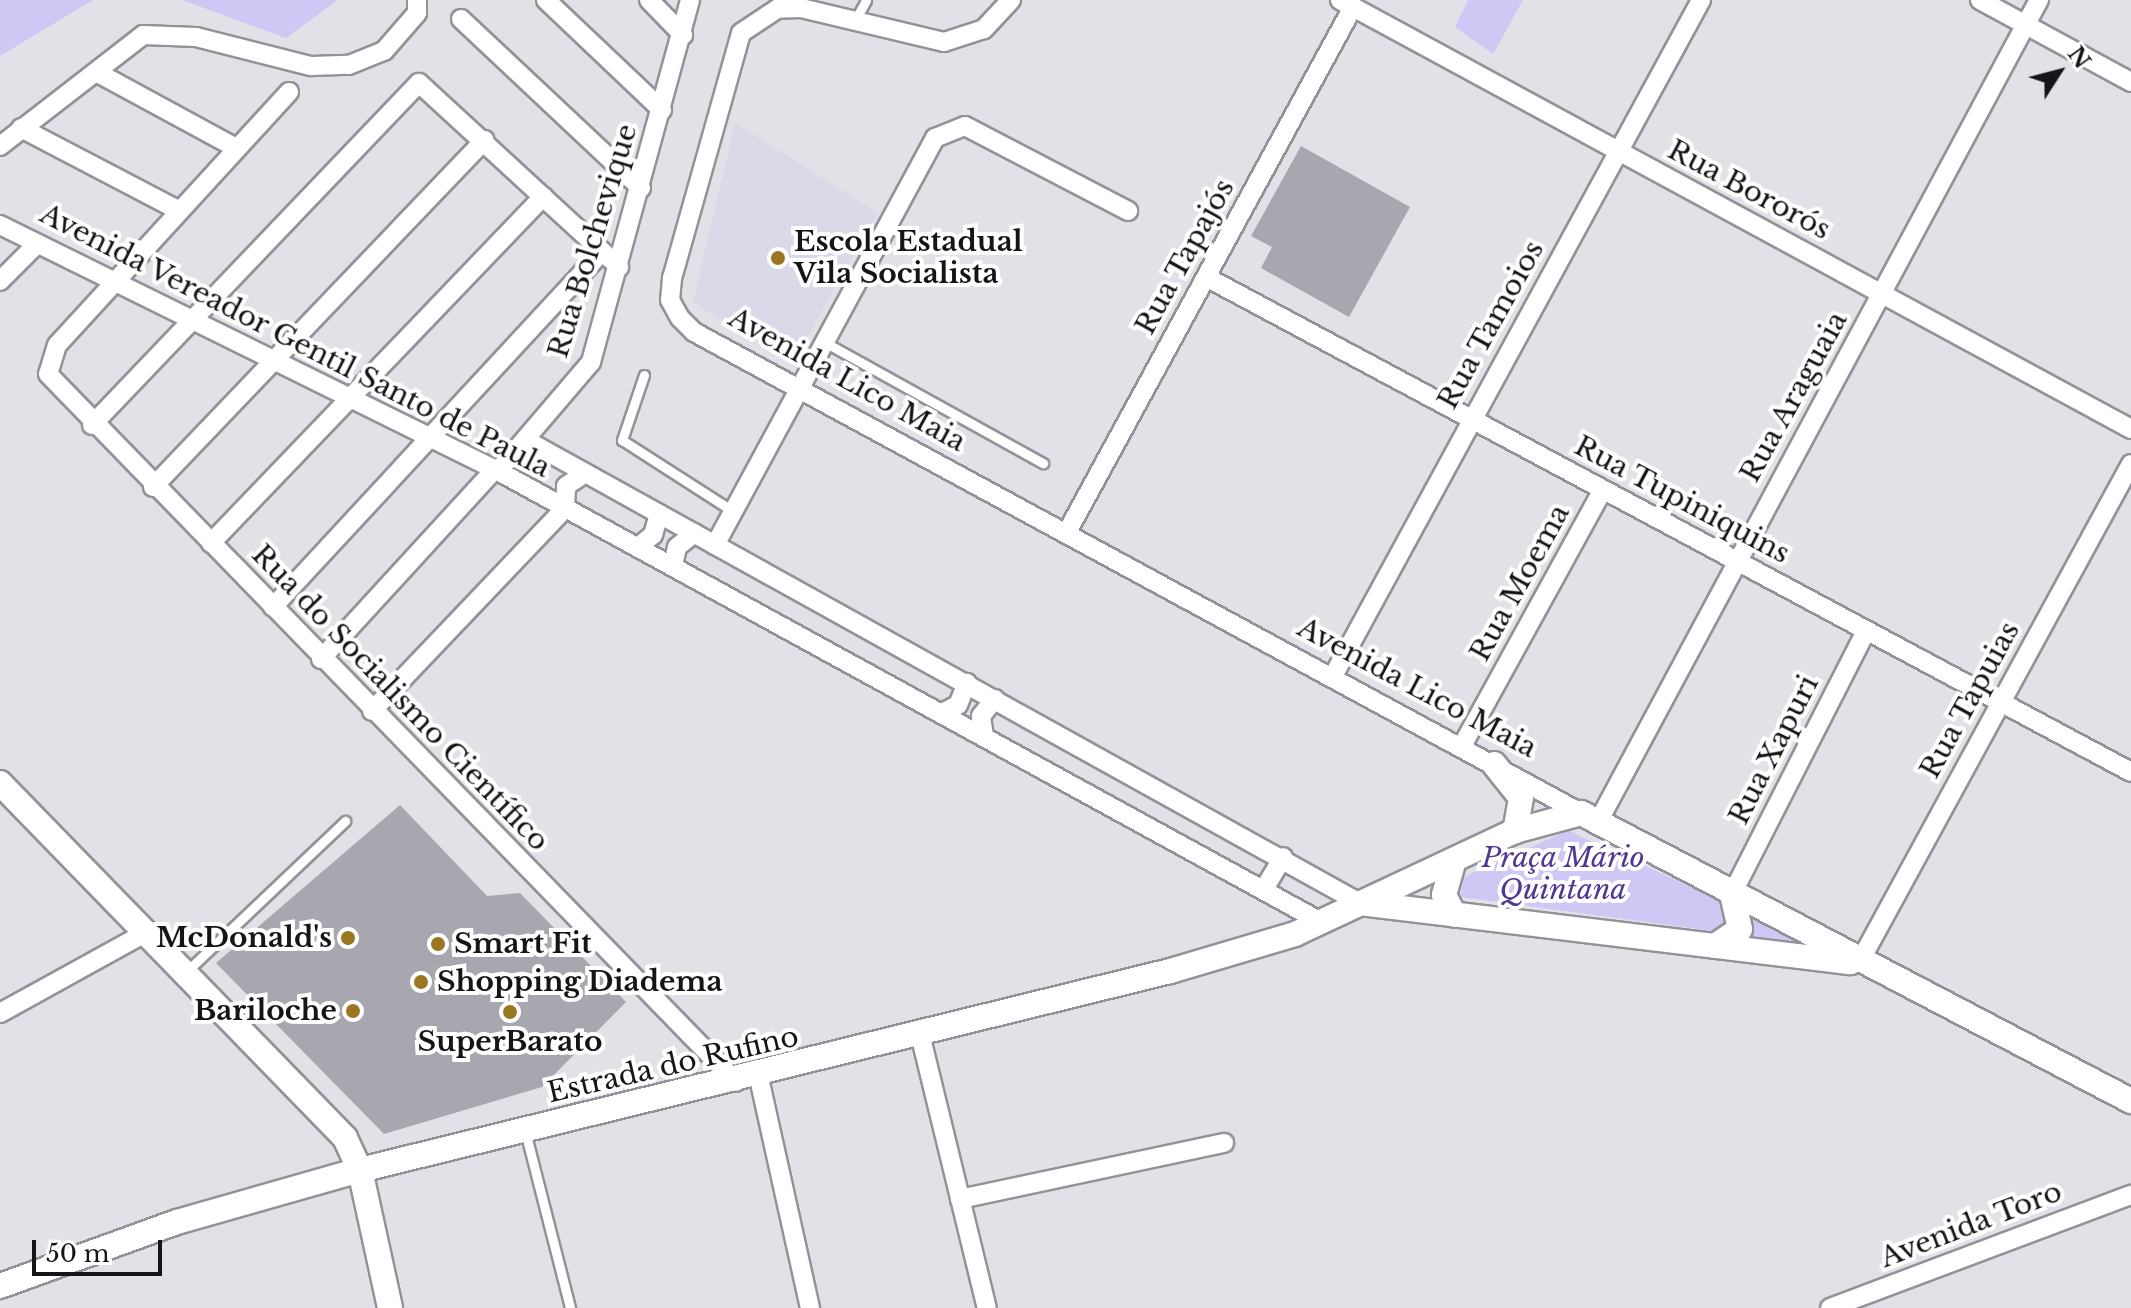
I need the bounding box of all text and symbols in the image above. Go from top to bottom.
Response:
north arrow [2019,32,2099,112]
text: N [2062,41,2096,74]
street label: Rua Bolchevique [541,120,645,362]
street label: Rua Bororós [1662,133,1836,247]
street label: Rua Tapajós [1128,173,1242,341]
street label: Avenida Vereador Gentil Santo de Paula [33,197,557,485]
place label: Escola Estadual Vila Socialista [794,225,1023,291]
street label: Rua Tamoios [1431,234,1551,416]
marker: Escola Estadual Vila Socialista [769,249,787,267]
street label: Avenida Lico Maia [722,301,972,459]
street label: Rua Araguaia [1733,305,1855,489]
street label: Rua Tupiniquins [1568,429,1796,571]
street label: Rua Moema [1463,499,1577,667]
street label: Rua do Socialismo Científico [245,538,555,858]
street label: Avenida Lico Maia [1292,611,1542,765]
street label: Rua Tapuias [1913,615,2027,785]
street label: Rua Xapuri [1722,670,1826,830]
park label: Praça Mário Quintana [1481,841,1645,907]
place label: McDonald's [156,921,332,955]
place label: Smart Fit [454,927,592,961]
marker: McDonald's [339,929,357,947]
marker: Smart Fit [429,935,447,953]
place label: Shopping Diadema [437,965,723,999]
marker: Shopping Diadema [412,973,430,991]
place label: Bariloche [194,994,337,1028]
marker: Bariloche [344,1002,362,1020]
marker: SuperBarato [501,1003,519,1021]
street label: Estrada do Rufino [544,1020,802,1110]
place label: SuperBarato [417,1025,603,1059]
street label: Avenida Toro [1875,1175,2067,1275]
scale bar [36,1224,166,1274]
text: 50 m [46,1239,109,1268]

